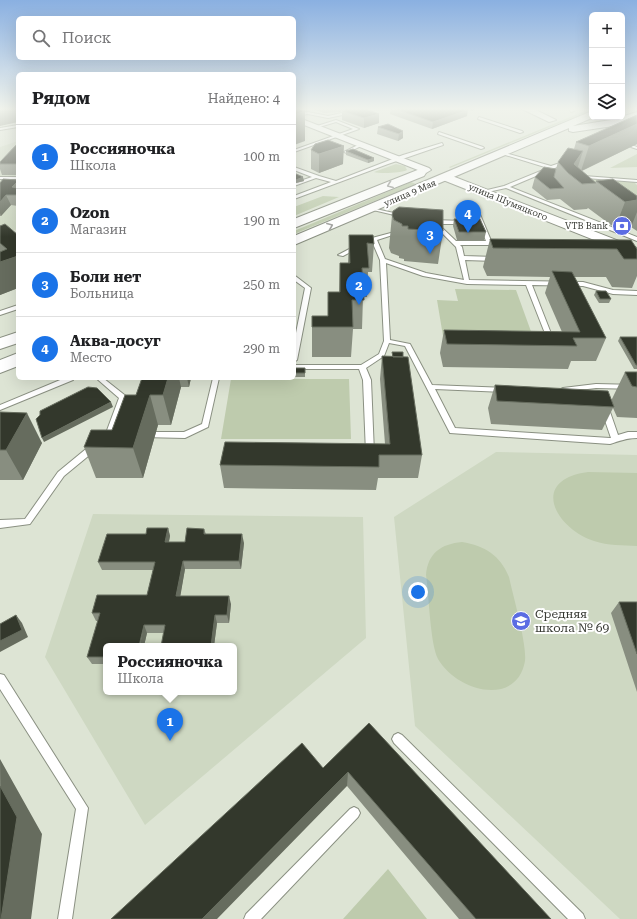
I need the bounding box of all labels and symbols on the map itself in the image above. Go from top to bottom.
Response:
street label: улица 9 Мая [382,178,438,208]
one-way arrow [387,180,394,188]
street label: улица Шумяцкого [467,182,550,223]
pin: 4 [455,200,481,233]
bank icon: VTB Bank [611,215,633,237]
pin: 3 [417,221,443,254]
place label: VTB Bank [565,221,608,231]
one-way arrow [327,223,334,231]
pin: 2 [346,272,372,305]
your location [408,582,428,602]
place label: Средняя школа № 69 [535,607,610,635]
school or university icon: Средняя школа № 69 [510,610,532,632]
pin: 1 [157,708,183,741]

